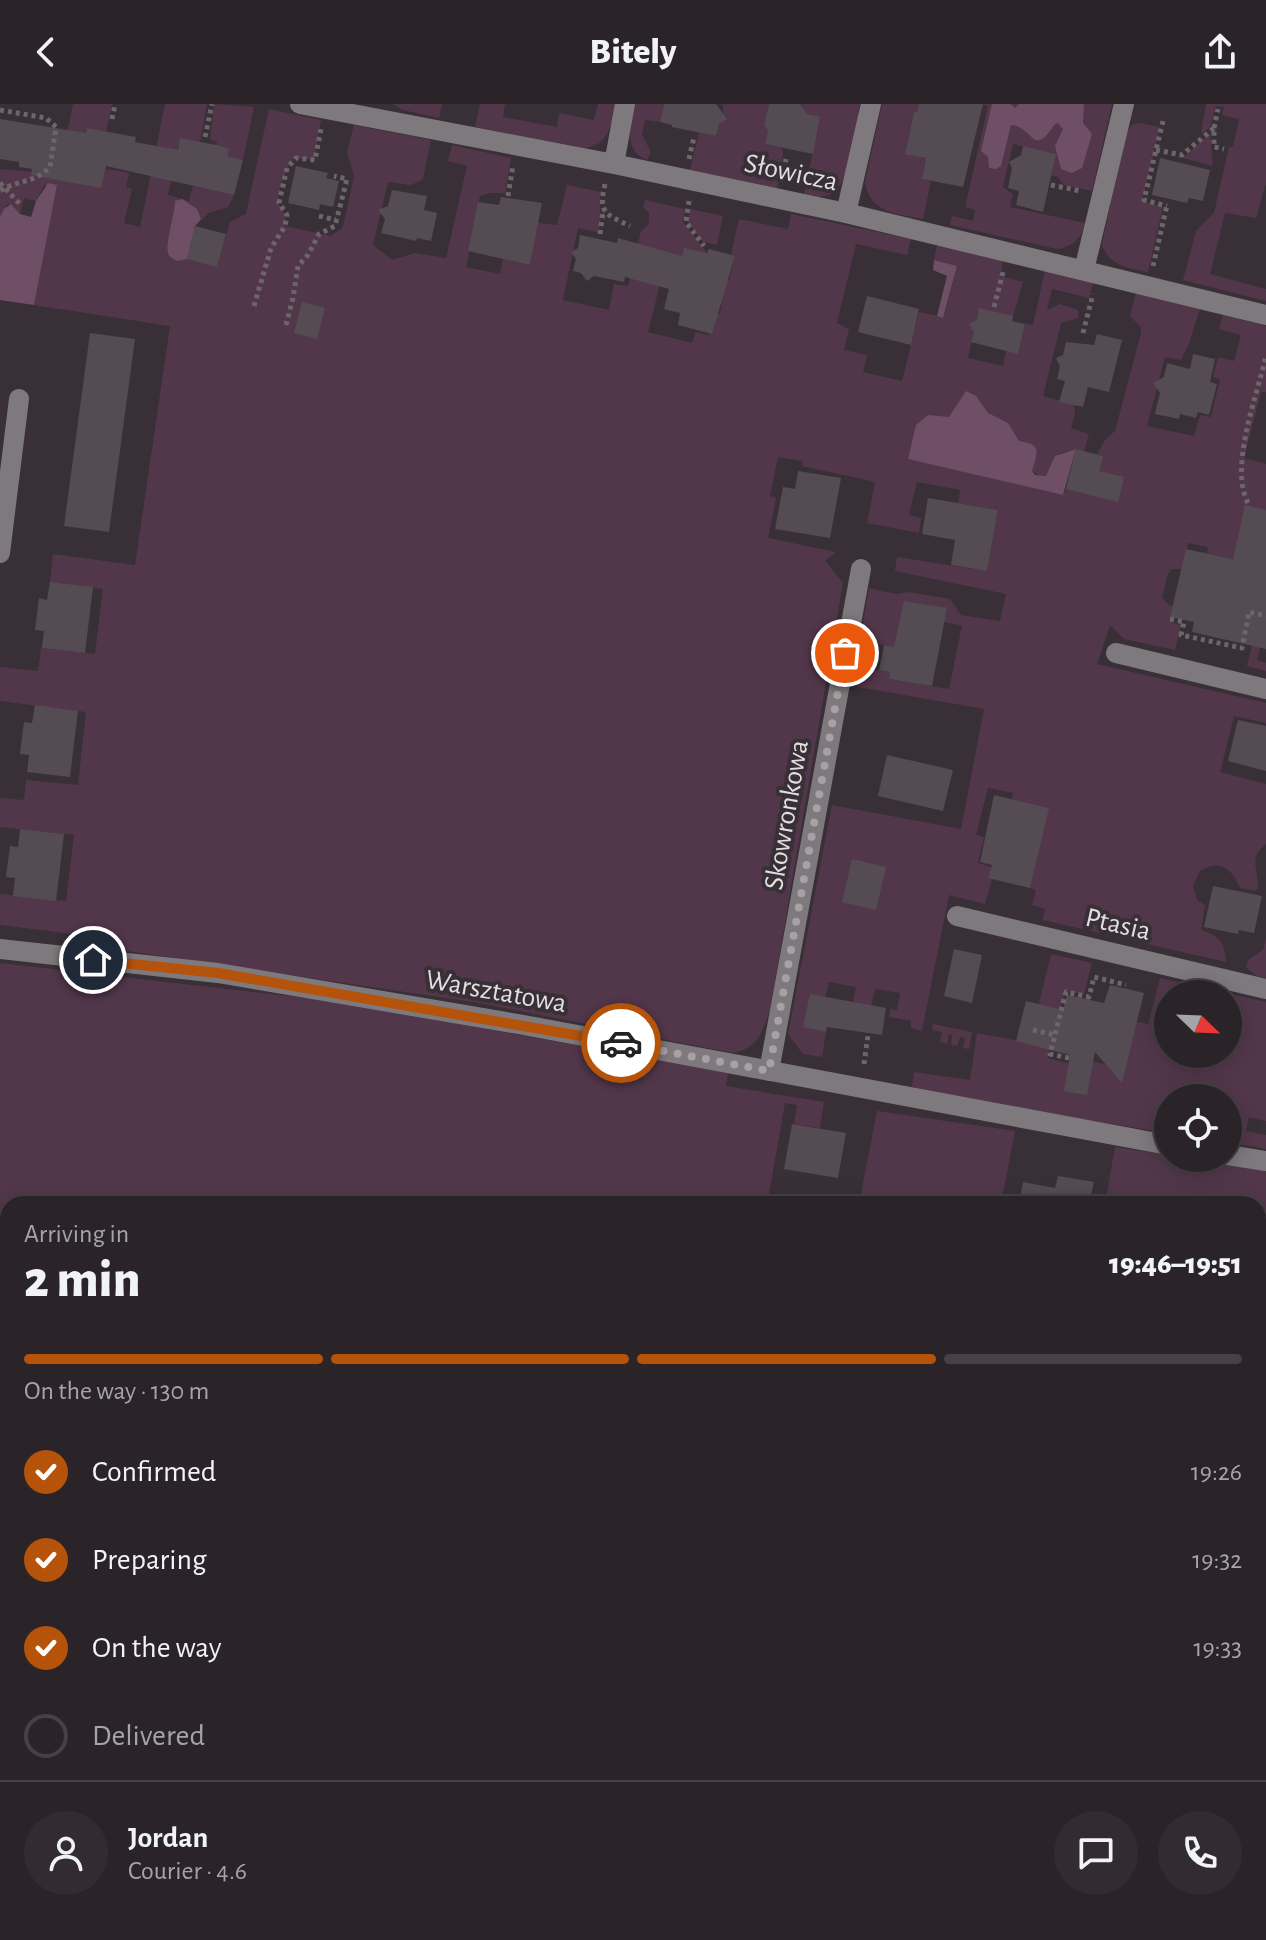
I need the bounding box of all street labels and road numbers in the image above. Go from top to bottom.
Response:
street label: Słowicza [742,149,840,197]
street label: Skowronkowa [760,738,814,892]
street label: Ptasia [1083,904,1153,946]
street label: Warsztatowa [424,966,569,1018]

